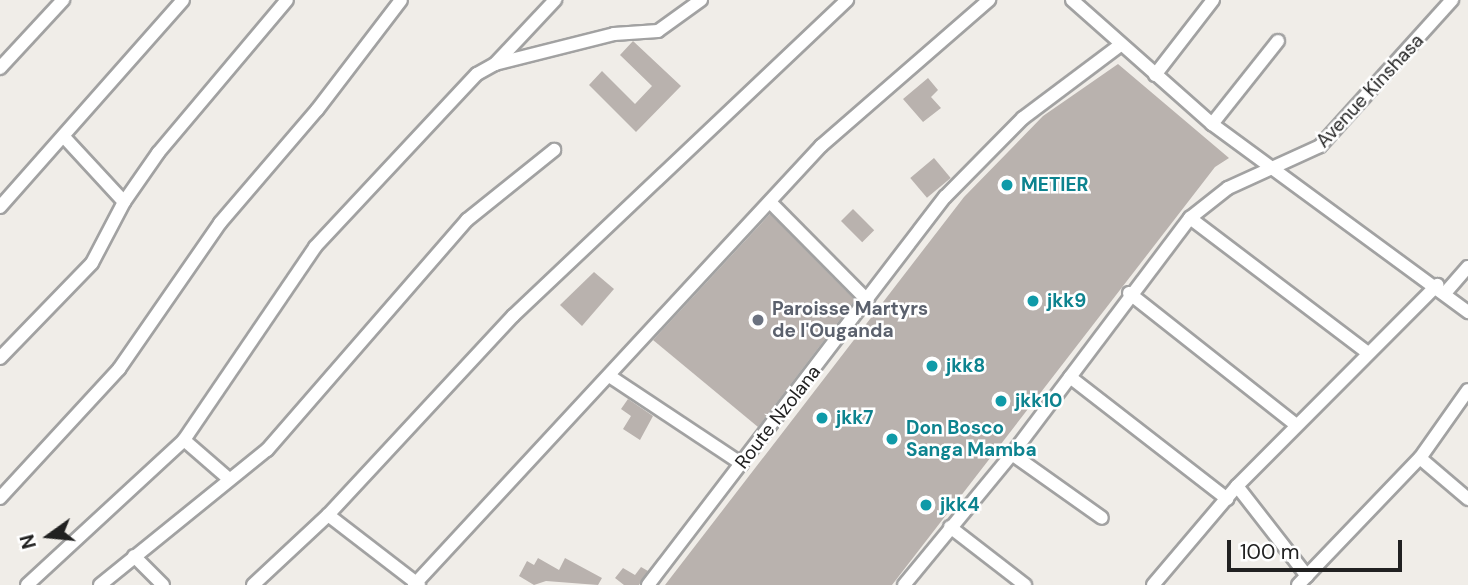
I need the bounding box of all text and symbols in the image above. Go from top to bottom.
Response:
street label: Avenue Kinshasa [1312,30,1428,152]
place label: METIER [1021,174,1088,196]
marker: METIER [999,177,1015,193]
place label: jkk9 [1047,290,1086,312]
marker: jkk9 [1025,293,1041,309]
place label: Paroisse Martyrs de l'Ouganda [772,298,928,342]
marker: Paroisse Martyrs de l'Ouganda [750,312,766,328]
place label: jkk8 [946,355,985,377]
marker: jkk8 [924,358,940,374]
street label: Route Nzolana [731,361,825,473]
place label: jkk10 [1015,390,1062,412]
marker: jkk10 [993,393,1009,409]
place label: jkk7 [836,407,873,429]
marker: jkk7 [814,410,830,426]
place label: Don Bosco Sanga Mamba [906,417,1037,461]
marker: Don Bosco Sanga Mamba [884,431,900,447]
place label: jkk4 [940,494,980,516]
marker: jkk4 [918,497,934,513]
north arrow [14,501,84,571]
scale bar [1230,526,1405,570]
text: N [14,532,42,552]
text: 100 m [1240,538,1300,566]

